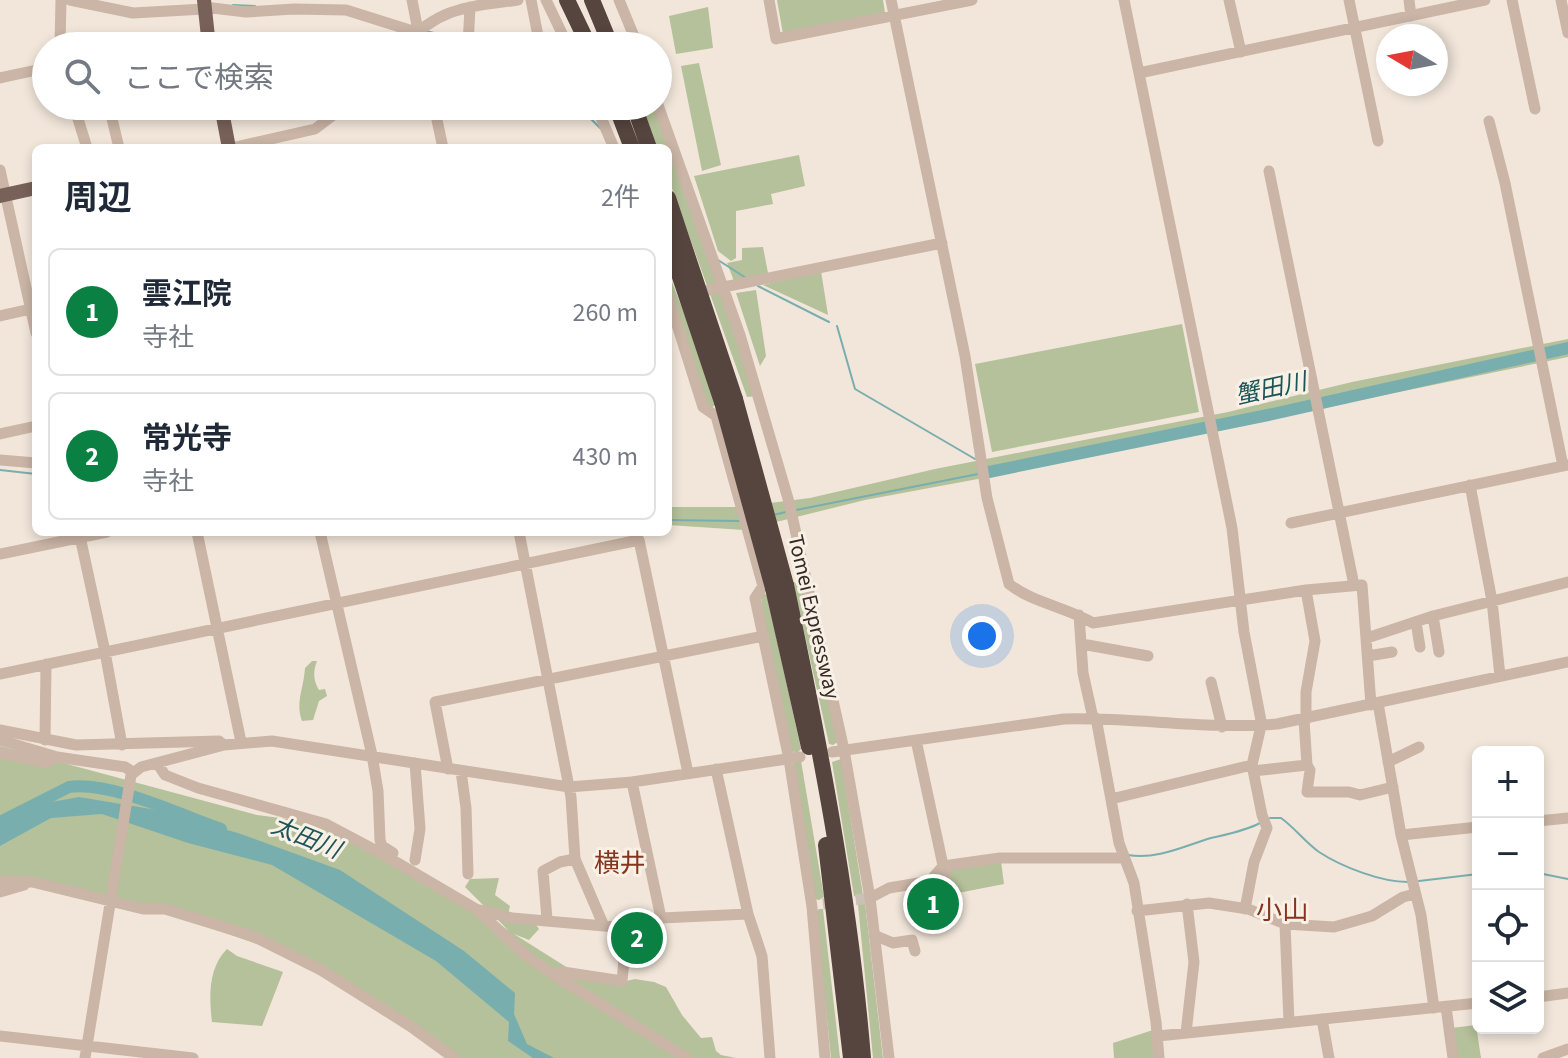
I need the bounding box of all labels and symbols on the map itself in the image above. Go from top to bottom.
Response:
north arrow [1376,24,1448,96]
water label: 蟹田川 [1232,364,1313,414]
street label: Tomei Expressway [780,532,849,703]
your location [962,616,1002,656]
water label: 太田川 [266,808,349,869]
district label: 横井 [594,845,646,882]
pin: 1 [907,874,959,934]
district label: 小山 [1256,892,1308,929]
pin: 2 [611,908,663,968]

